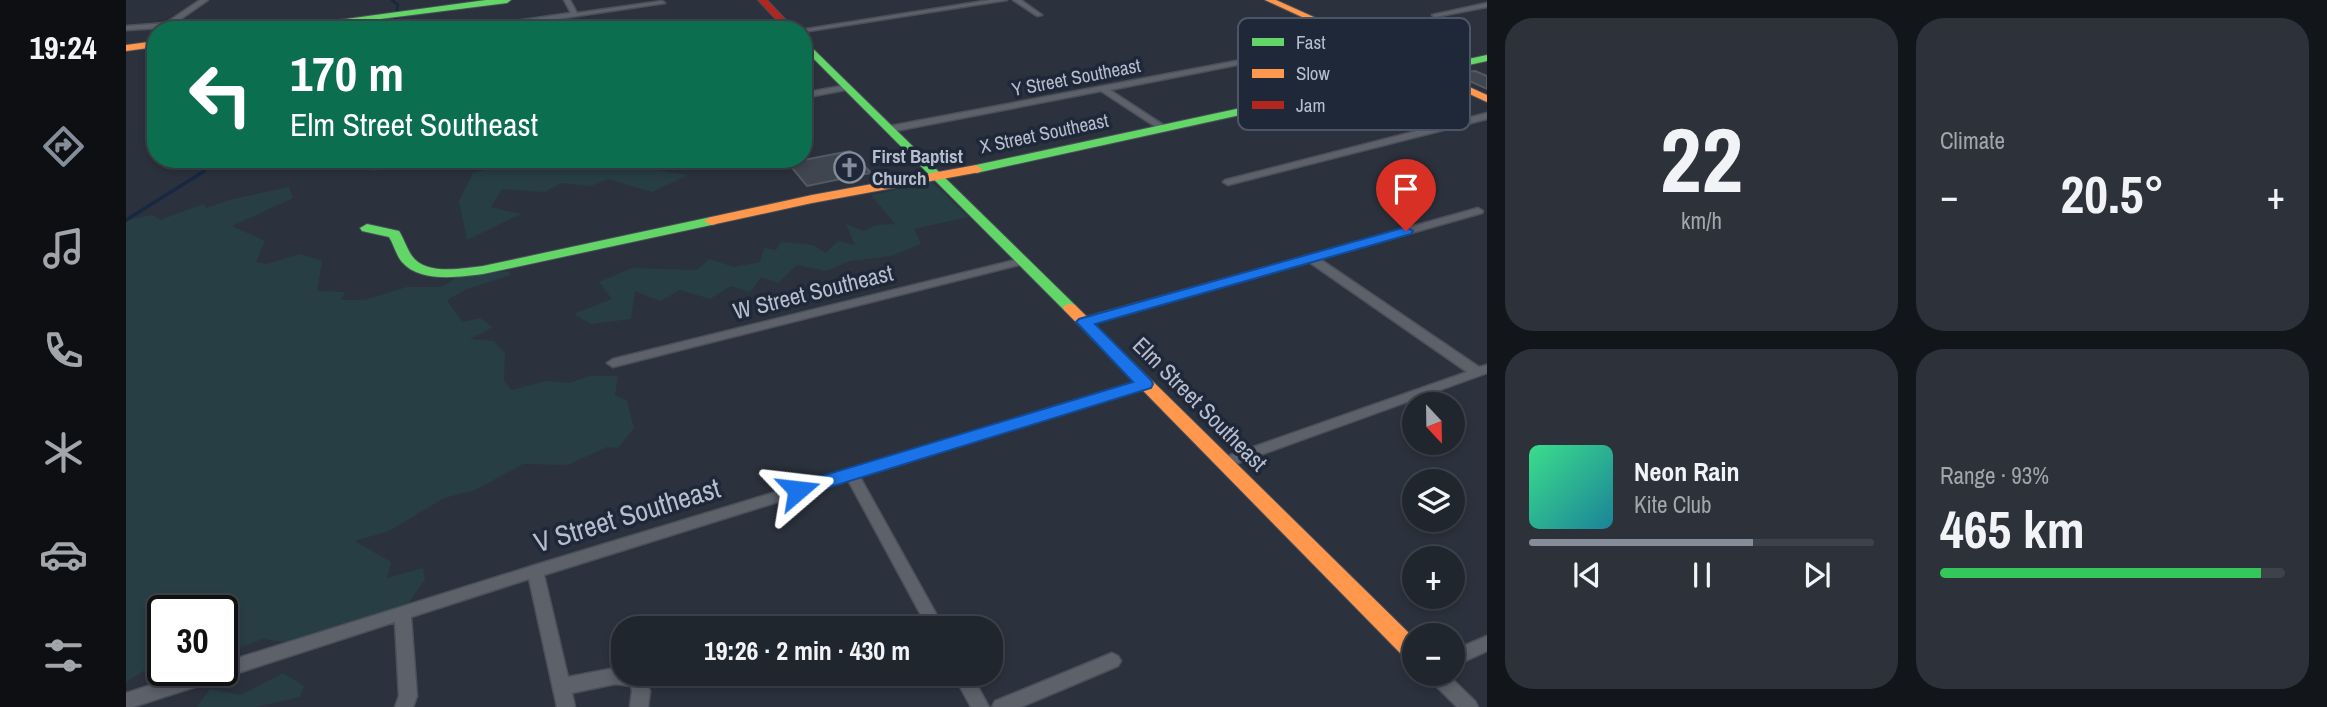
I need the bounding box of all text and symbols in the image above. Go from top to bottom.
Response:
legend [1238,18,1470,130]
text: 19:24 [29,26,97,69]
text: Fast [1296,29,1326,55]
text: 170 m [290,40,404,106]
icon: left [175,49,266,140]
street label: Y Street Southeast [1009,52,1143,102]
text: Slow [1296,60,1331,86]
text: Jam [1296,92,1325,118]
text: 22 [1660,98,1743,220]
text: Elm Street Southeast [290,103,538,146]
street label: X Street Southeast [977,107,1111,159]
icon: directions [39,122,88,171]
text: Climate [1940,125,2005,156]
place label: First Baptist Church [872,143,963,191]
church icon: First Baptist Church [832,150,866,184]
pin [1376,159,1436,231]
text: 20.5° [2061,159,2164,229]
icon: arrive [1387,170,1425,208]
text: − [1940,170,1958,221]
text: + [2267,170,2285,221]
text: km/h [1681,205,1722,236]
icon: music [39,224,88,273]
street label: W Street Southeast [730,257,896,326]
icon: phone [39,326,88,375]
street label: Elm Street Southeast [1126,330,1274,478]
north arrow [1402,392,1465,455]
map controls [1402,392,1465,686]
icon: climate [39,428,88,477]
position arrow [761,453,835,527]
text: Neon Rain [1634,454,1739,489]
text: Range · 93% [1940,460,2049,491]
street label: V Street Southeast [529,469,725,561]
button: layers [1402,469,1465,532]
text: Kite Club [1634,489,1712,520]
text: 465 km [1940,494,2085,564]
icon: car [39,530,88,579]
button: + [1402,546,1465,609]
icon: previous [1568,556,1606,594]
icon: pause [1683,556,1721,594]
icon: next [1798,556,1836,594]
speed limit sign: 30 [147,595,238,686]
button: − [1402,623,1465,686]
icon: filters [39,631,88,680]
text: 19:26 · 2 min · 430 m [704,633,910,668]

